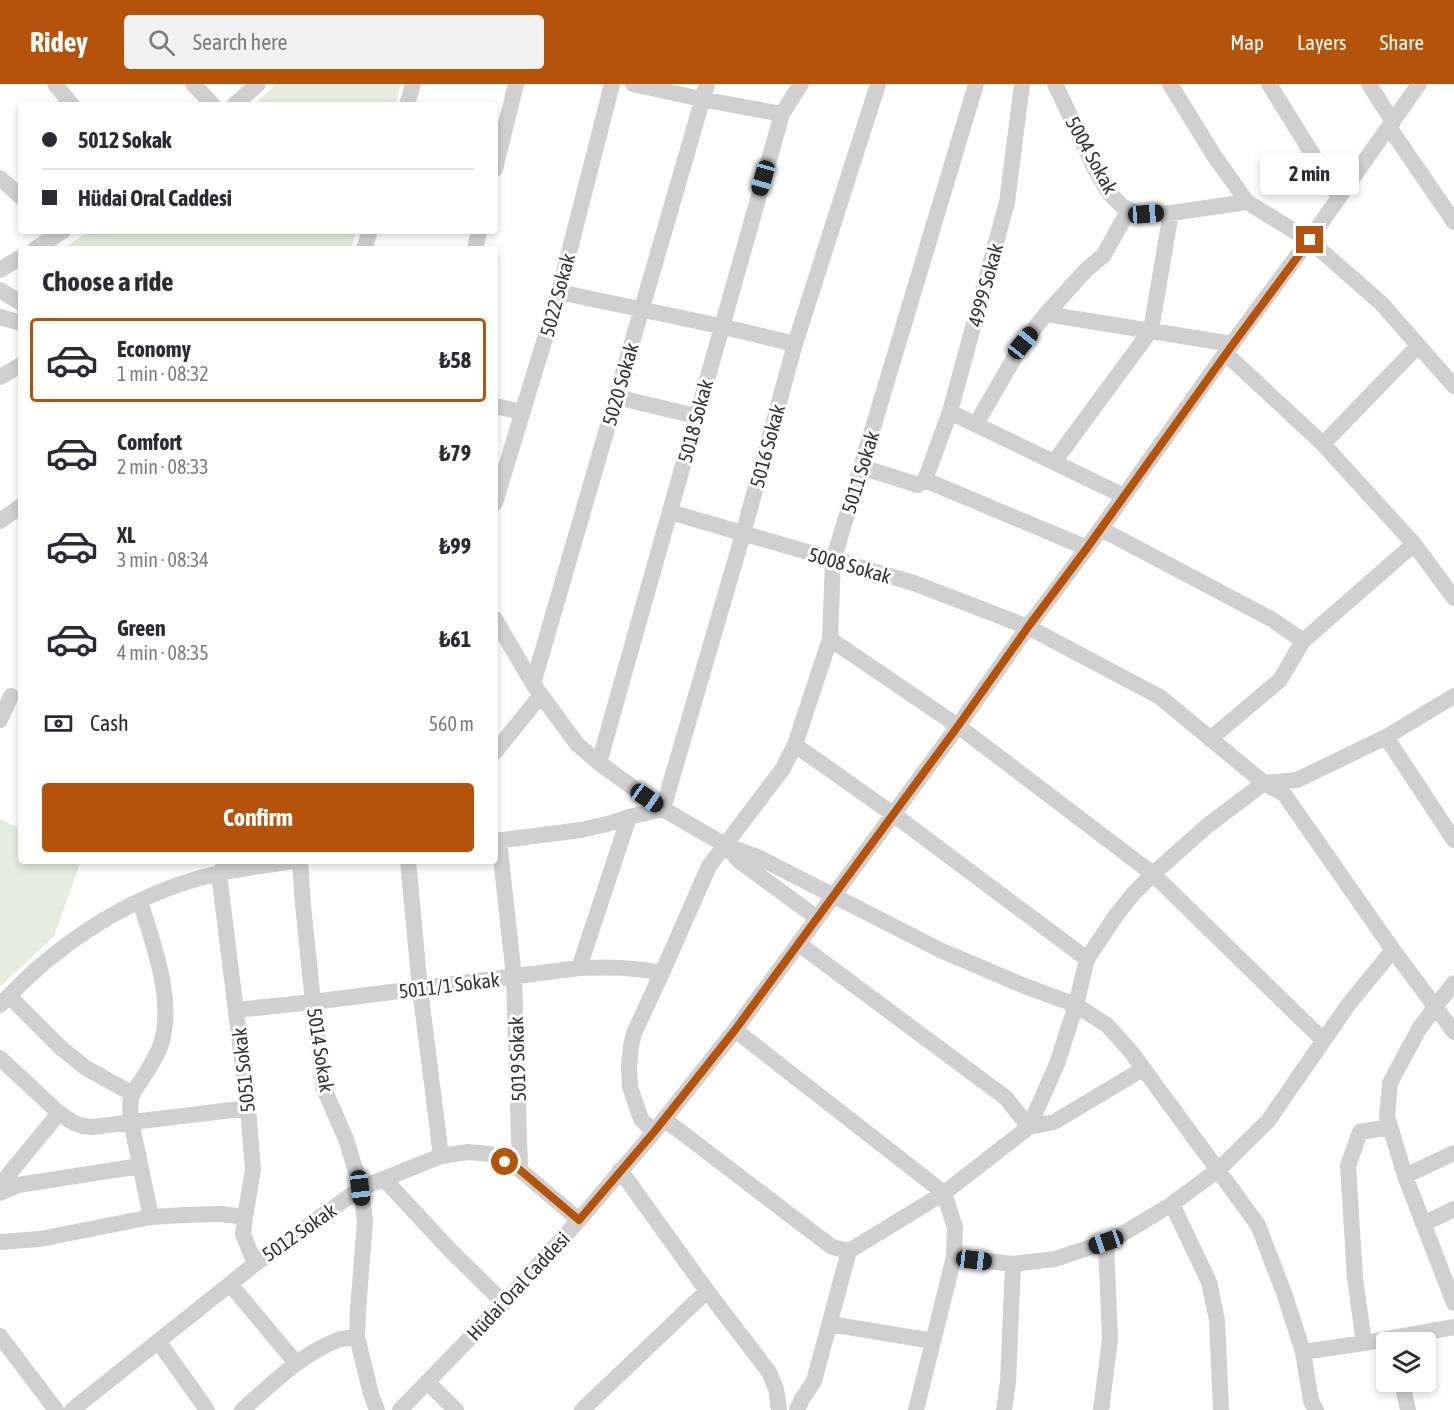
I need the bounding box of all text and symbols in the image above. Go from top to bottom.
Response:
search box [124,15,544,69]
text: Ridey [30,26,88,58]
icon: search [145,26,178,59]
text: Search here [193,29,288,55]
text: Map [1230,30,1264,54]
text: Layers [1297,30,1347,54]
text: Share [1380,30,1424,54]
street label: 5004 Sokak [1061,112,1123,198]
text: 5012 Sokak [78,127,172,153]
callout: 2 min [1260,153,1360,195]
car [749,158,777,198]
text: 2 min [1289,162,1330,185]
text: Hüdai Oral Caddesi [78,185,232,211]
car [1127,204,1165,224]
route end [1296,226,1323,253]
street label: 4999 Sokak [963,241,1007,329]
street label: 5022 Sokak [535,251,579,339]
text: Choose a ride [42,266,174,297]
car [1005,323,1041,363]
icon: car [45,333,99,387]
text: Economy [117,336,191,362]
street label: 5020 Sokak [597,340,643,428]
text: ₺58 [439,347,471,373]
text: 1 min · 08:32 [117,362,209,385]
street label: 5018 Sokak [673,377,717,465]
street label: 5016 Sokak [745,402,789,490]
icon: car [45,426,99,480]
street label: 5011 Sokak [837,428,883,516]
text: Comfort [117,429,182,455]
text: ₺79 [439,440,471,466]
text: 2 min · 08:33 [117,455,209,478]
icon: car [45,519,99,573]
text: XL [117,522,135,548]
text: ₺99 [439,533,471,559]
street label: 5008 Sokak [806,542,894,588]
text: 3 min · 08:34 [117,548,209,571]
icon: car [45,612,99,666]
text: Green [117,615,166,641]
text: ₺61 [439,626,471,652]
text: 4 min · 08:35 [117,641,209,664]
icon: cash [42,707,75,740]
text: Cash [90,710,129,736]
text: 560 m [429,712,474,735]
car [627,780,667,816]
button: Confirm [42,783,474,852]
street label: 5011/1 Sokak [397,967,501,1003]
street label: 5014 Sokak [303,1006,339,1094]
street label: 5019 Sokak [504,1016,530,1102]
street label: 5051 Sokak [227,1026,259,1113]
route start [491,1148,518,1175]
car [349,1169,371,1207]
street label: 5012 Sokak [258,1198,341,1266]
street label: Hüdai Oral Caddesi [462,1227,574,1345]
car [1086,1228,1126,1256]
car [955,1249,993,1271]
map controls [1376,1332,1436,1392]
button: layers [1376,1332,1436,1392]

